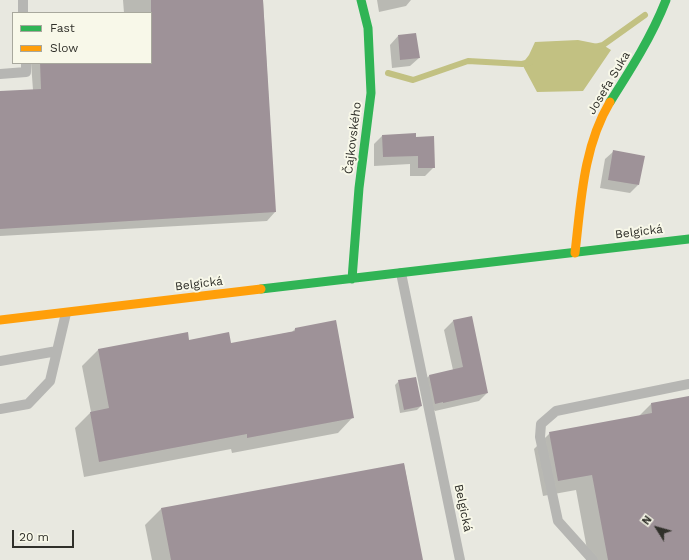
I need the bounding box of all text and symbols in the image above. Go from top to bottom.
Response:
legend [12,12,152,64]
text: Fast [50,21,75,35]
text: Slow [50,41,78,55]
street label: Josefa Suka [585,49,633,117]
street label: Čajkovského [341,101,365,175]
street label: Belgická [614,222,664,242]
street label: Belgická [174,274,224,294]
street label: Belgická [451,483,475,533]
north arrow [637,508,677,548]
text: N [639,513,655,528]
scale bar [14,522,76,548]
text: 20 m [19,530,49,544]

